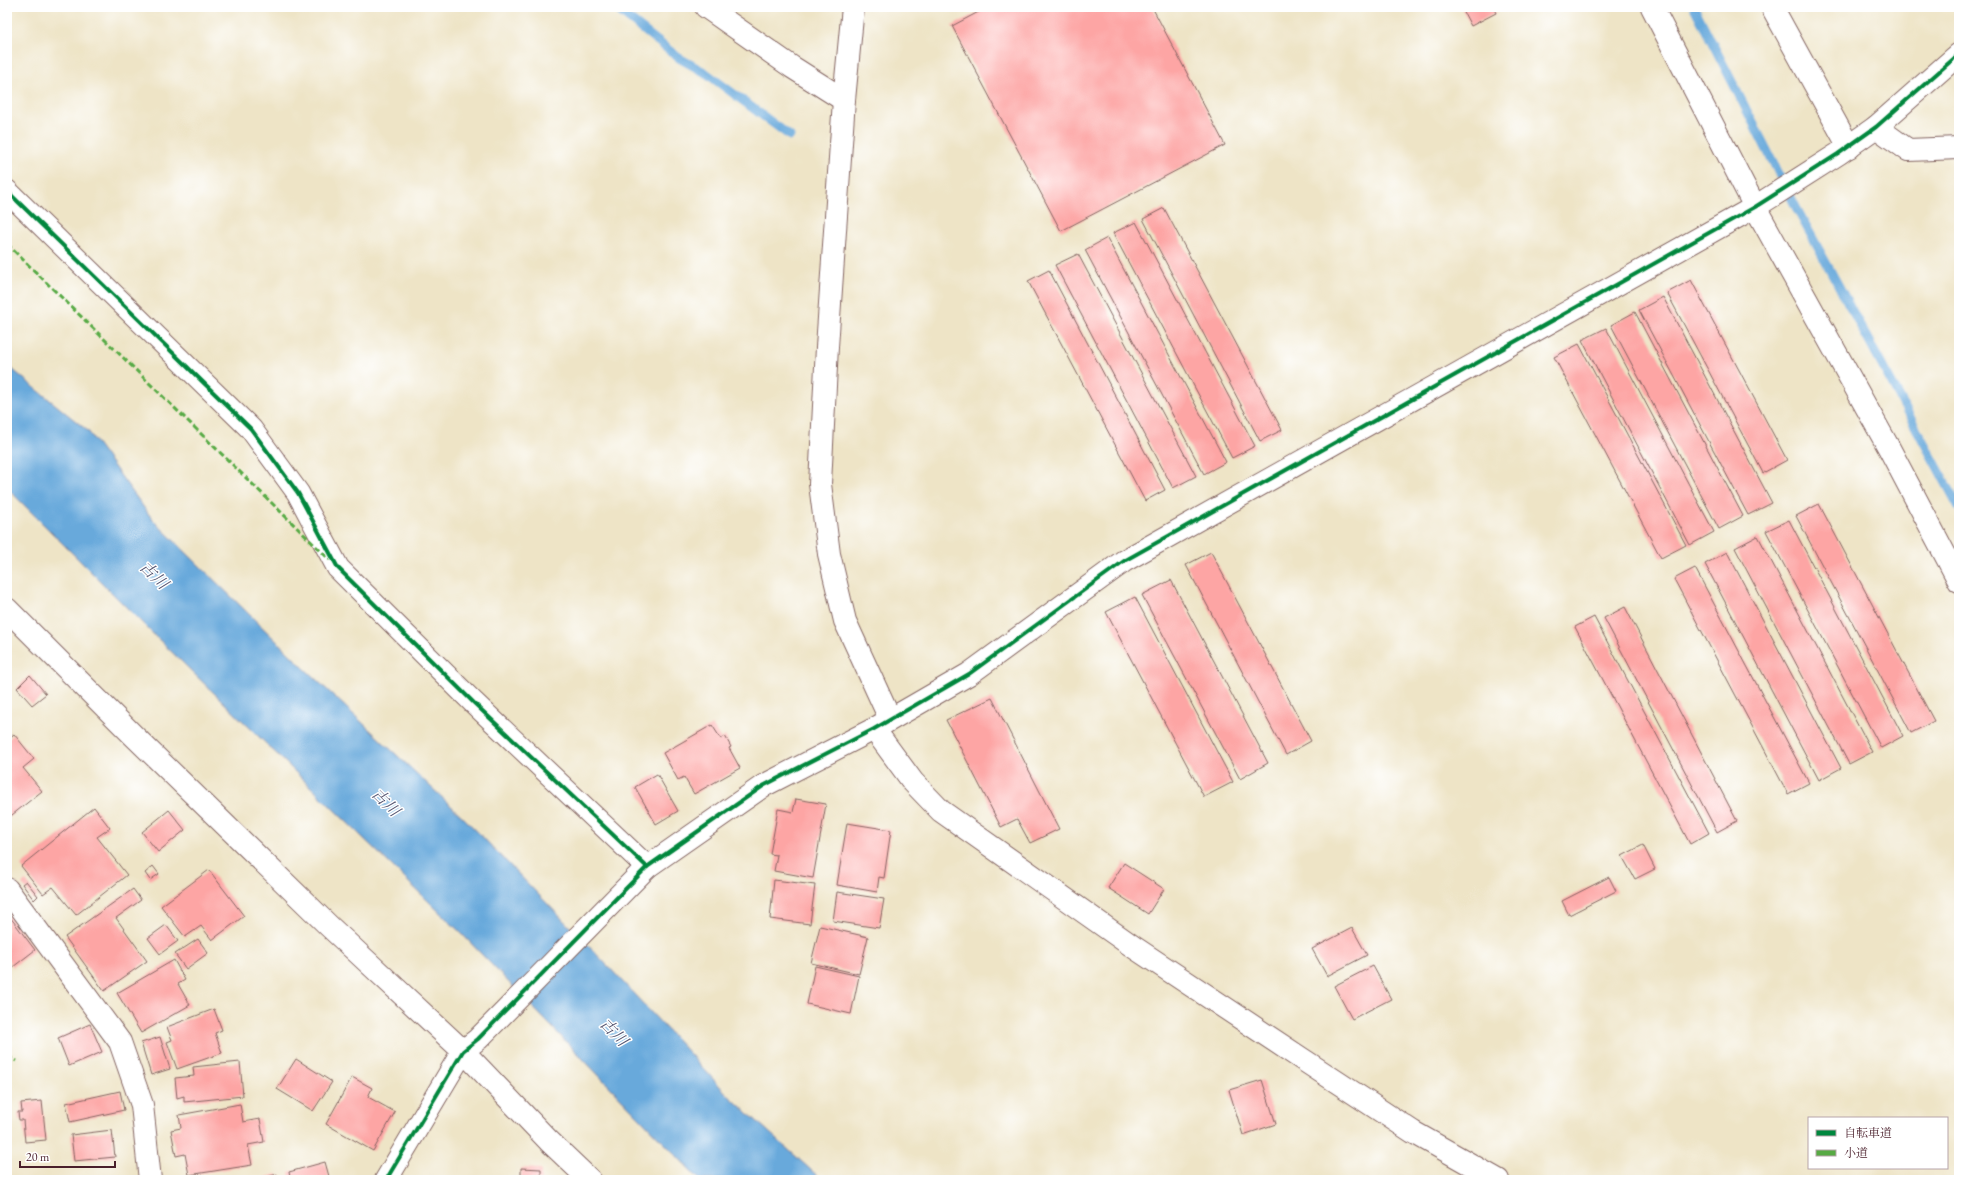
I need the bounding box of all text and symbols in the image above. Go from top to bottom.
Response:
water label: 古川 [135,556,174,595]
water label: 古川 [367,783,406,822]
water label: 古川 [595,1013,634,1052]
legend [1808,1117,1948,1169]
text: 自転車道 [1844,1125,1892,1141]
scale bar [20,1143,115,1169]
text: 小道 [1844,1145,1868,1161]
text: 20 m [26,1149,50,1165]

